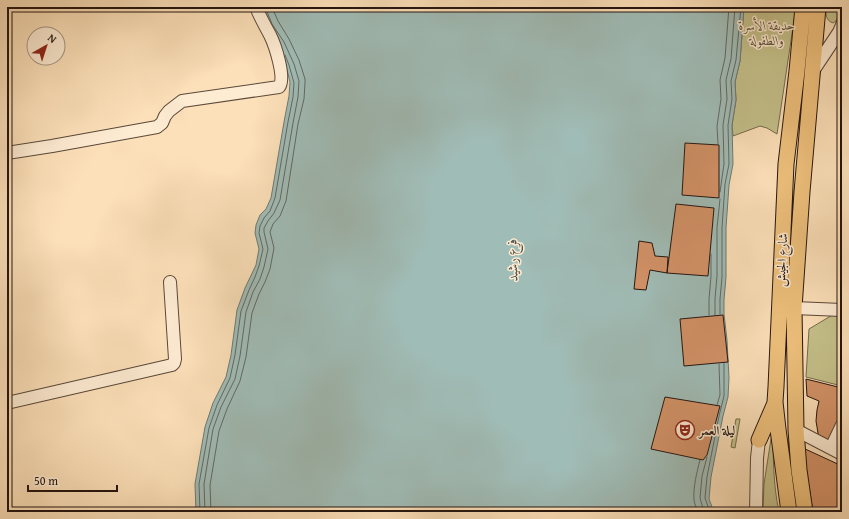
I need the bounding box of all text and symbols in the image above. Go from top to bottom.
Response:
park label: حديقة الأسرة والطفولة [738,16,795,50]
north arrow [26,26,66,66]
text: N [44,30,61,47]
street label: شارع الجيش [771,233,794,287]
water label: فرع رشيد [501,238,525,282]
theatre icon: ليلة العمر [674,419,696,441]
place label: ليلة العمر [697,421,735,440]
scale bar [28,467,117,493]
text: 50 m [34,472,58,489]

